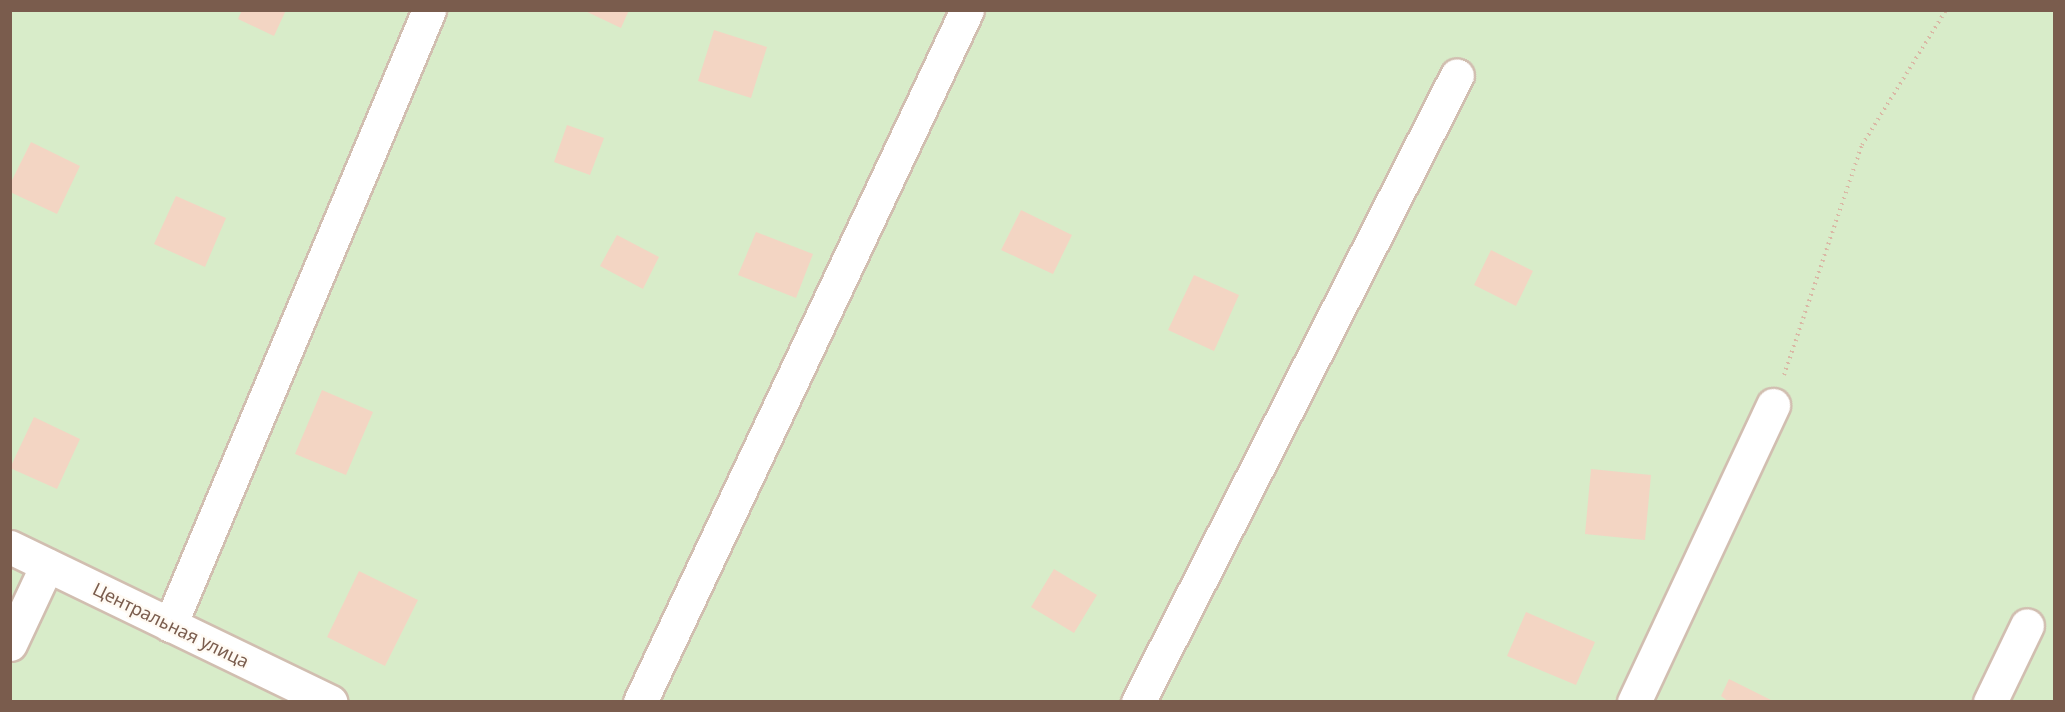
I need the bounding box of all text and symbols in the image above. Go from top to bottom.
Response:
street label: Центральная улица [89,578,253,672]

